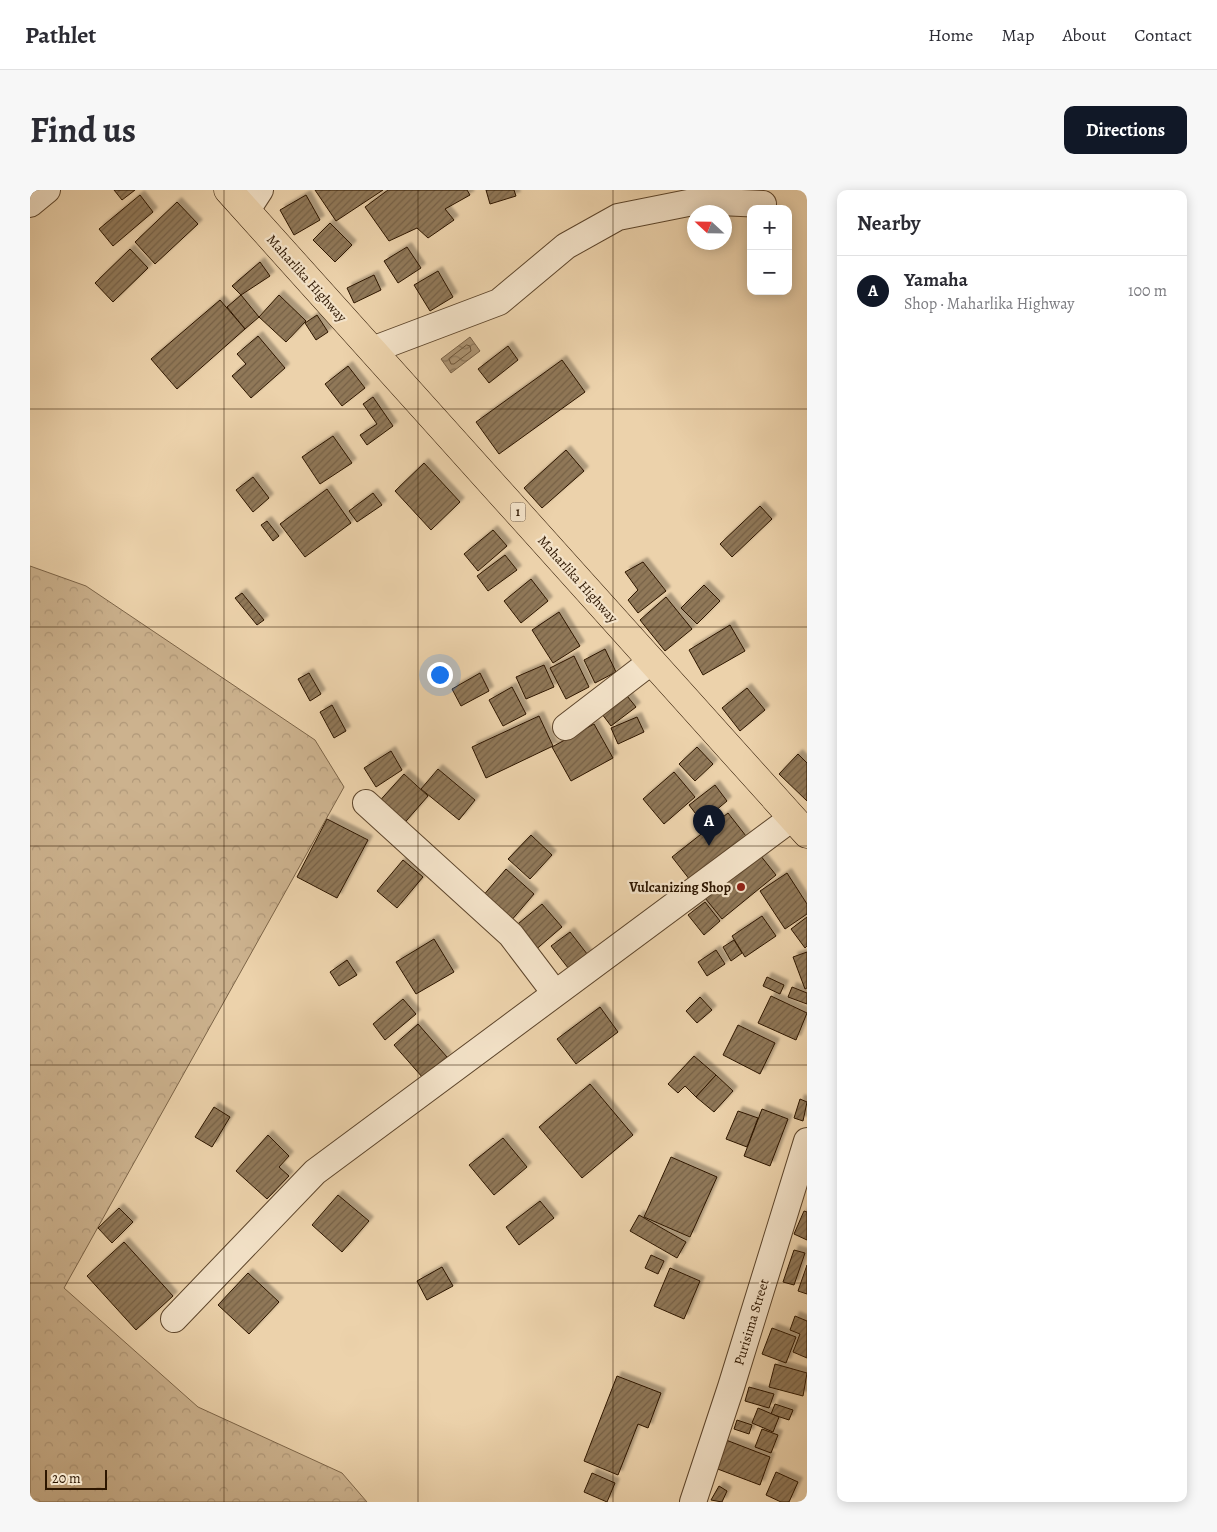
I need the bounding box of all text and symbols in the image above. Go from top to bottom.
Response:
text: Pathlet [25,19,96,51]
text: Home [928,23,973,47]
text: Map [1001,23,1034,47]
text: About [1062,23,1106,47]
text: Contact [1134,23,1192,47]
text: Find us [30,106,136,154]
button: Directions [1064,106,1187,154]
north arrow [687,205,732,250]
map controls [747,205,792,295]
button: + [747,205,792,250]
text: Nearby [857,209,920,237]
street label: Maharlika Highway [262,230,352,327]
button: − [747,250,792,295]
text: Yamaha [904,267,968,293]
text: A [868,280,878,302]
text: 100 m [1128,280,1167,302]
text: Shop · Maharlika Highway [904,293,1074,315]
road number: 1 [510,503,526,522]
street label: Maharlika Highway [533,531,623,628]
your location [427,662,453,688]
pin: A [693,805,725,846]
place label: Vulcanizing Shop [628,878,731,897]
marker: Vulcanizing Shop [735,881,747,893]
street label: Purisima Street [729,1276,774,1368]
scale bar [45,1467,108,1490]
text: 20 m [52,1469,81,1488]

